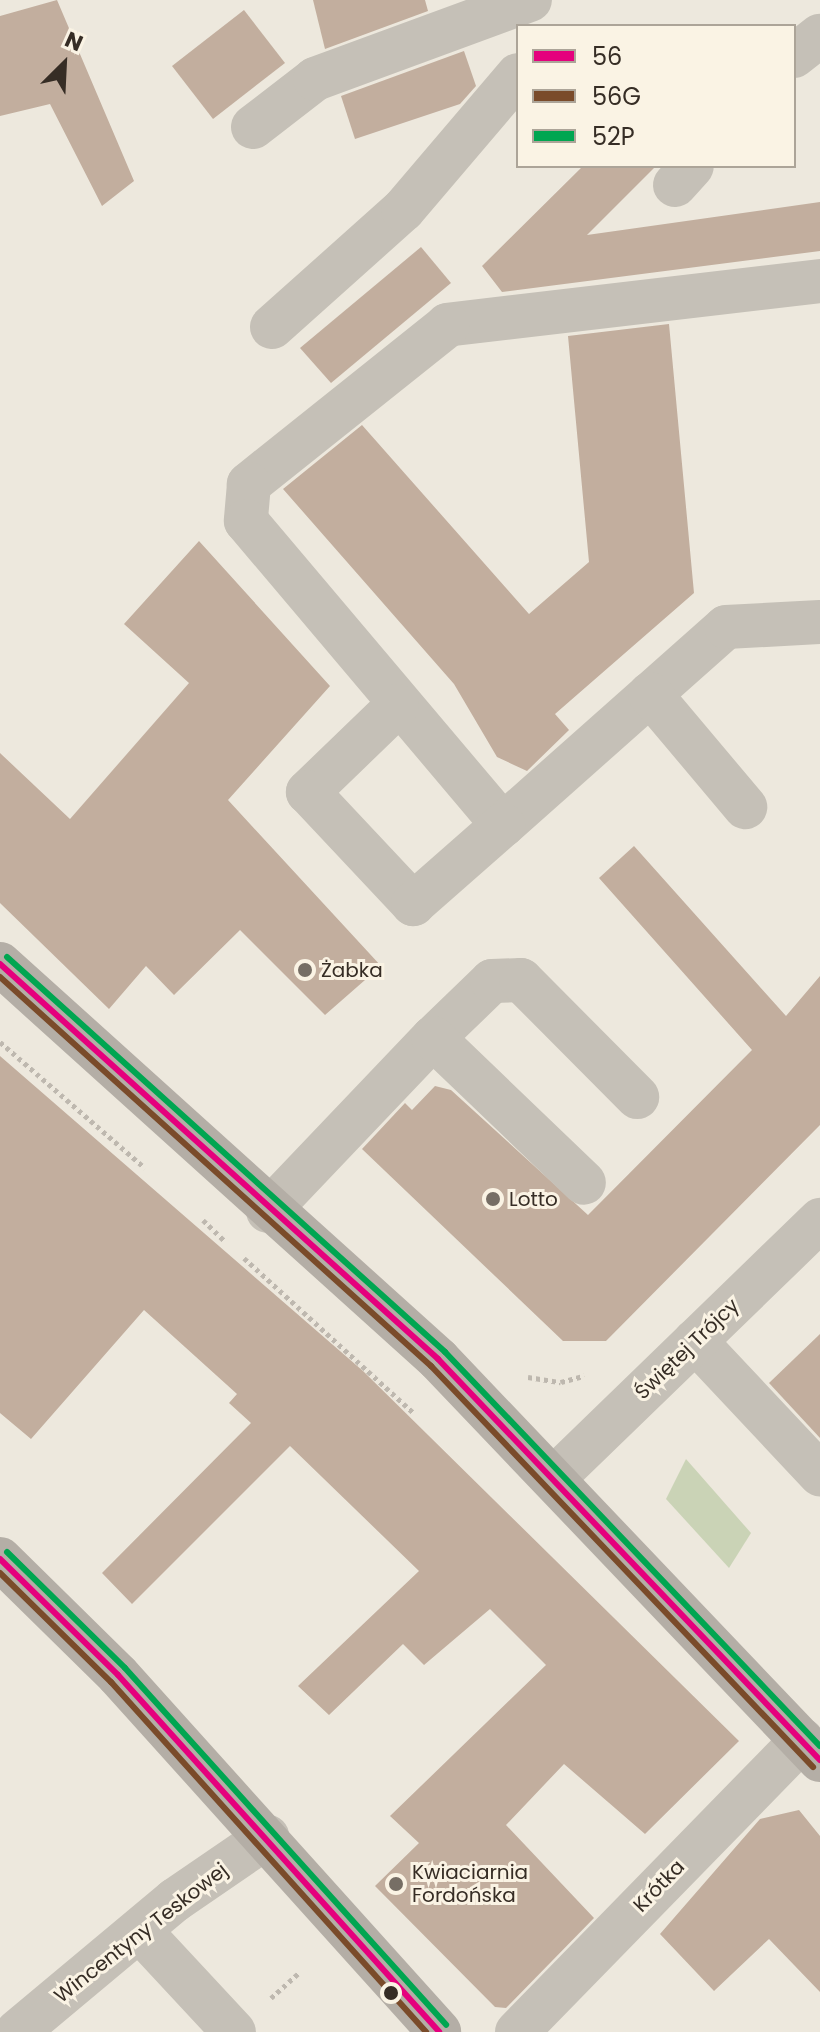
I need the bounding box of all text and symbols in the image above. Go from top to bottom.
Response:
north arrow [24,24,104,104]
text: N [60,24,88,59]
legend [516,24,796,168]
text: 56 [592,40,622,73]
text: 56G [592,80,641,113]
text: 52P [592,120,635,153]
place label: Żabka [321,958,383,982]
marker: Żabka [296,961,314,979]
place label: Lotto [509,1187,558,1211]
marker: Lotto [484,1190,502,1208]
street label: Świętej Trójcy [630,1294,744,1404]
street label: Krótka [628,1855,690,1917]
street label: Wincentyny Teskowej [50,1858,232,2008]
place label: Kwiaciarnia Fordońska [412,1860,528,1907]
marker: Kwiaciarnia Fordońska [387,1875,405,1893]
unlabelled marker [383,1985,399,2001]

